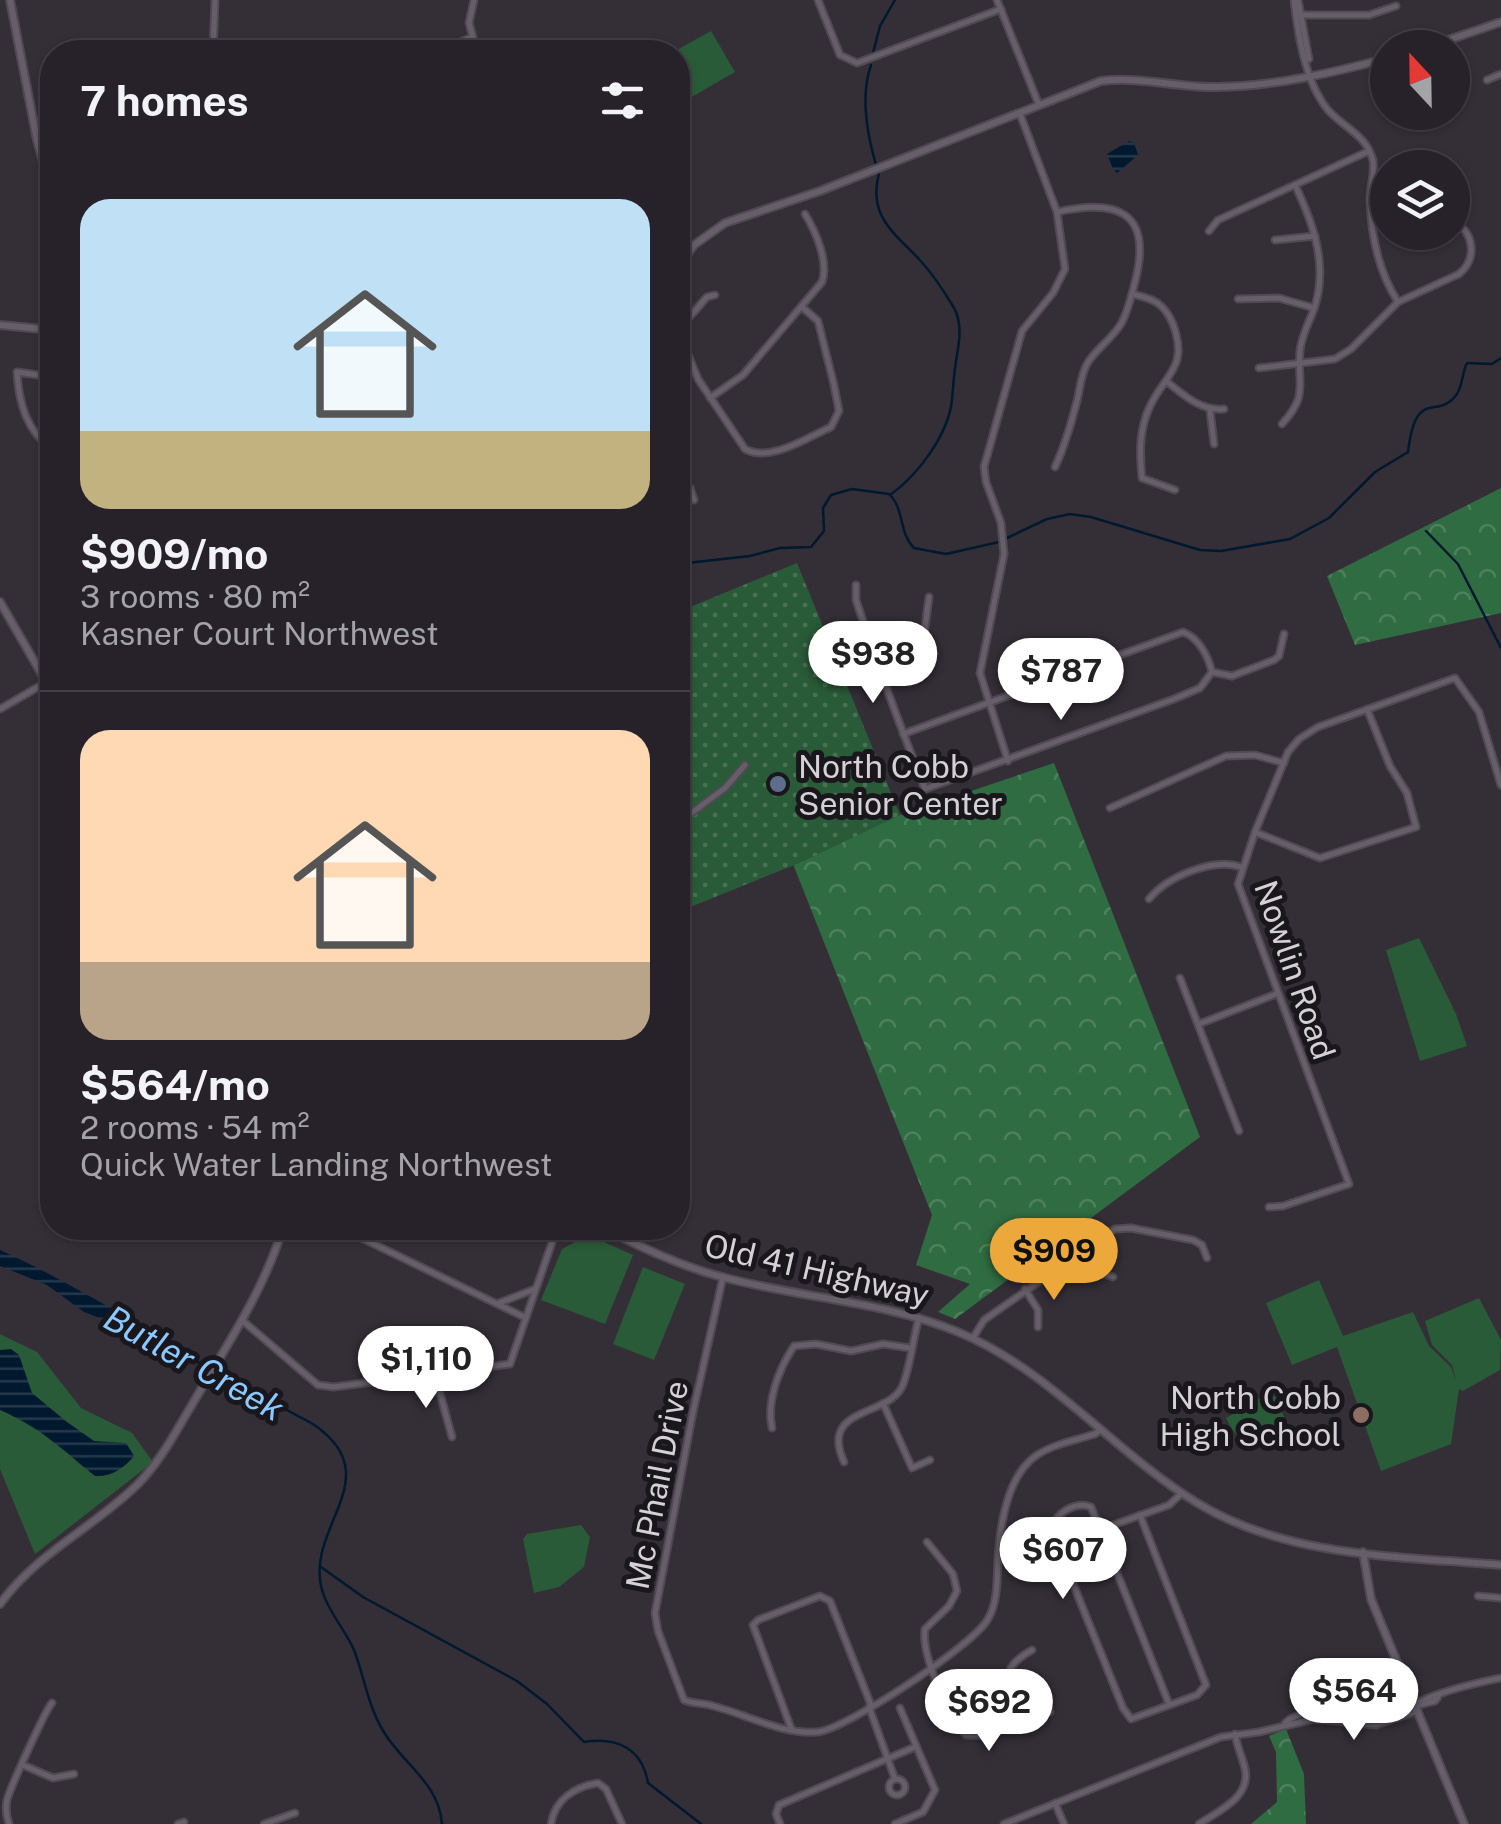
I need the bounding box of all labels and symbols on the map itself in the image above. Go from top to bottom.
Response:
north arrow [1370,30,1470,130]
pin: $938 [814,621,932,706]
pin: $787 [1002,638,1120,723]
place label: North Cobb Senior Center [798,748,1003,822]
marker: North Cobb Senior Center [767,773,789,795]
street label: Nowlin Road [1247,876,1343,1064]
pin: $909 [995,1218,1113,1303]
street label: Old 41 Highway [701,1226,933,1314]
water label: Butler Creek [97,1297,291,1429]
pin: $1,110 [345,1326,507,1411]
street label: Mc Phail Drive [619,1378,695,1592]
place label: North Cobb High School [1160,1379,1341,1453]
marker: North Cobb High School [1350,1404,1372,1426]
pin: $607 [1004,1517,1122,1602]
pin: $564 [1295,1658,1413,1743]
pin: $692 [930,1669,1048,1754]

